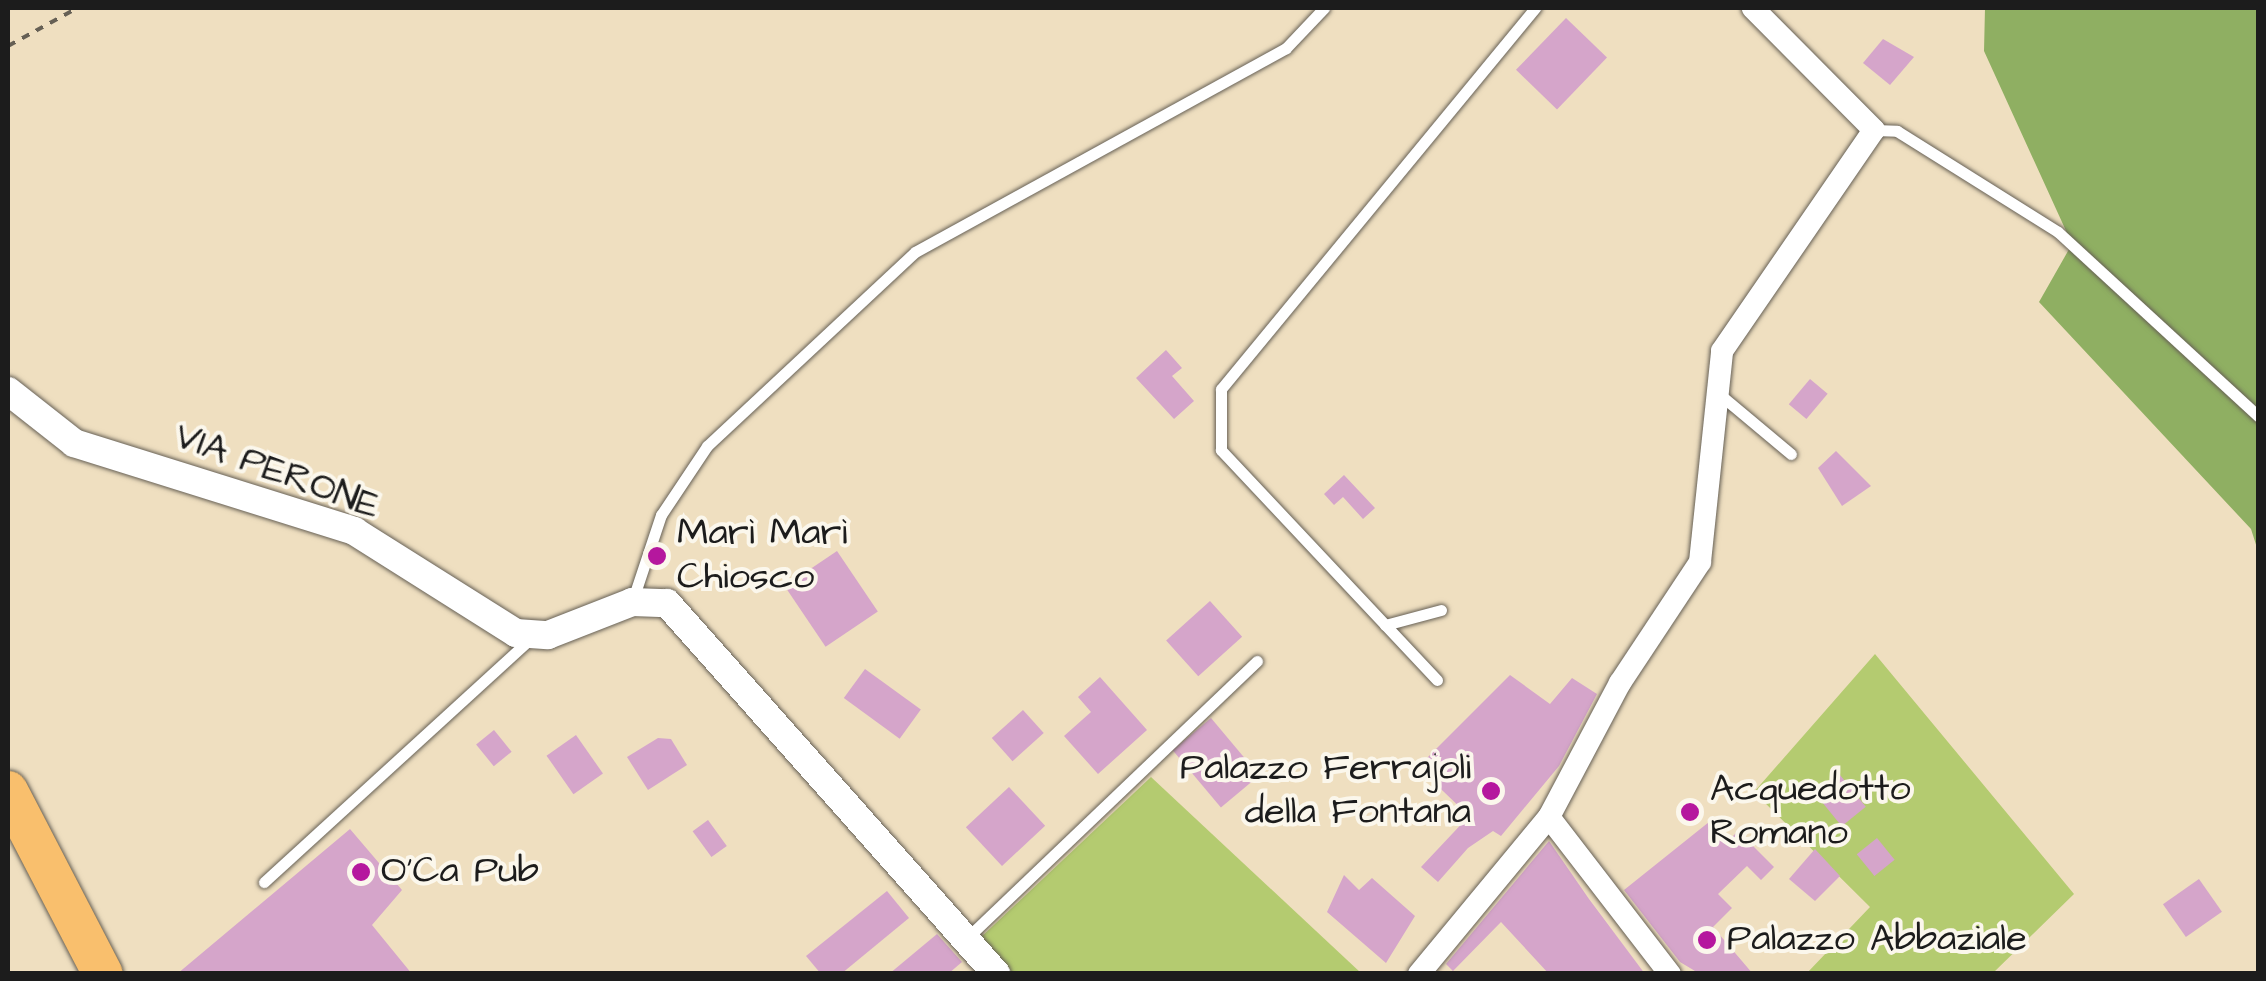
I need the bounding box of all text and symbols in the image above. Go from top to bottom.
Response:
street label: VIA PERONE [168,414,386,530]
place label: Marì Marì Chiosco [677,511,847,600]
marker: Marì Marì Chiosco [646,545,668,567]
place label: Palazzo Ferrajoli della Fontana [1180,746,1471,836]
place label: Acquedotto Romano [1710,767,1911,856]
marker: Palazzo Ferrajoli della Fontana [1480,780,1502,802]
marker: Acquedotto Romano [1679,801,1701,823]
place label: O'Ca Pub [381,849,539,895]
marker: O'Ca Pub [350,861,372,883]
place label: Palazzo Abbaziale [1727,917,2027,963]
marker: Palazzo Abbaziale [1696,929,1718,951]

